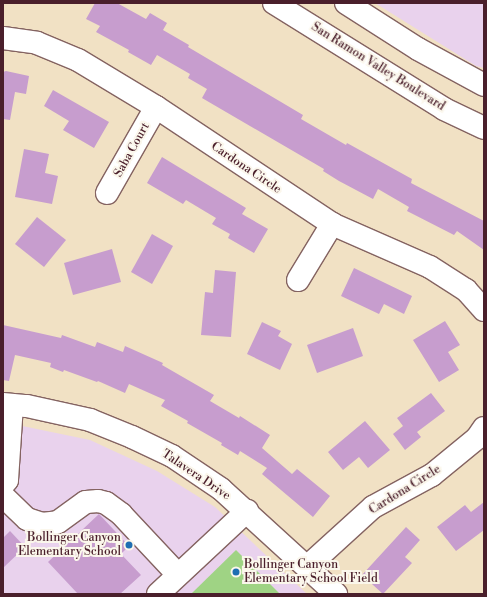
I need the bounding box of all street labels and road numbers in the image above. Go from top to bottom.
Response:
street label: San Ramon Valley Boulevard [309,20,447,114]
street label: Saba Court [111,120,153,180]
street label: Cardona Circle [208,139,284,197]
street label: Talavera Drive [159,447,233,503]
street label: Cardona Circle [367,462,443,518]

